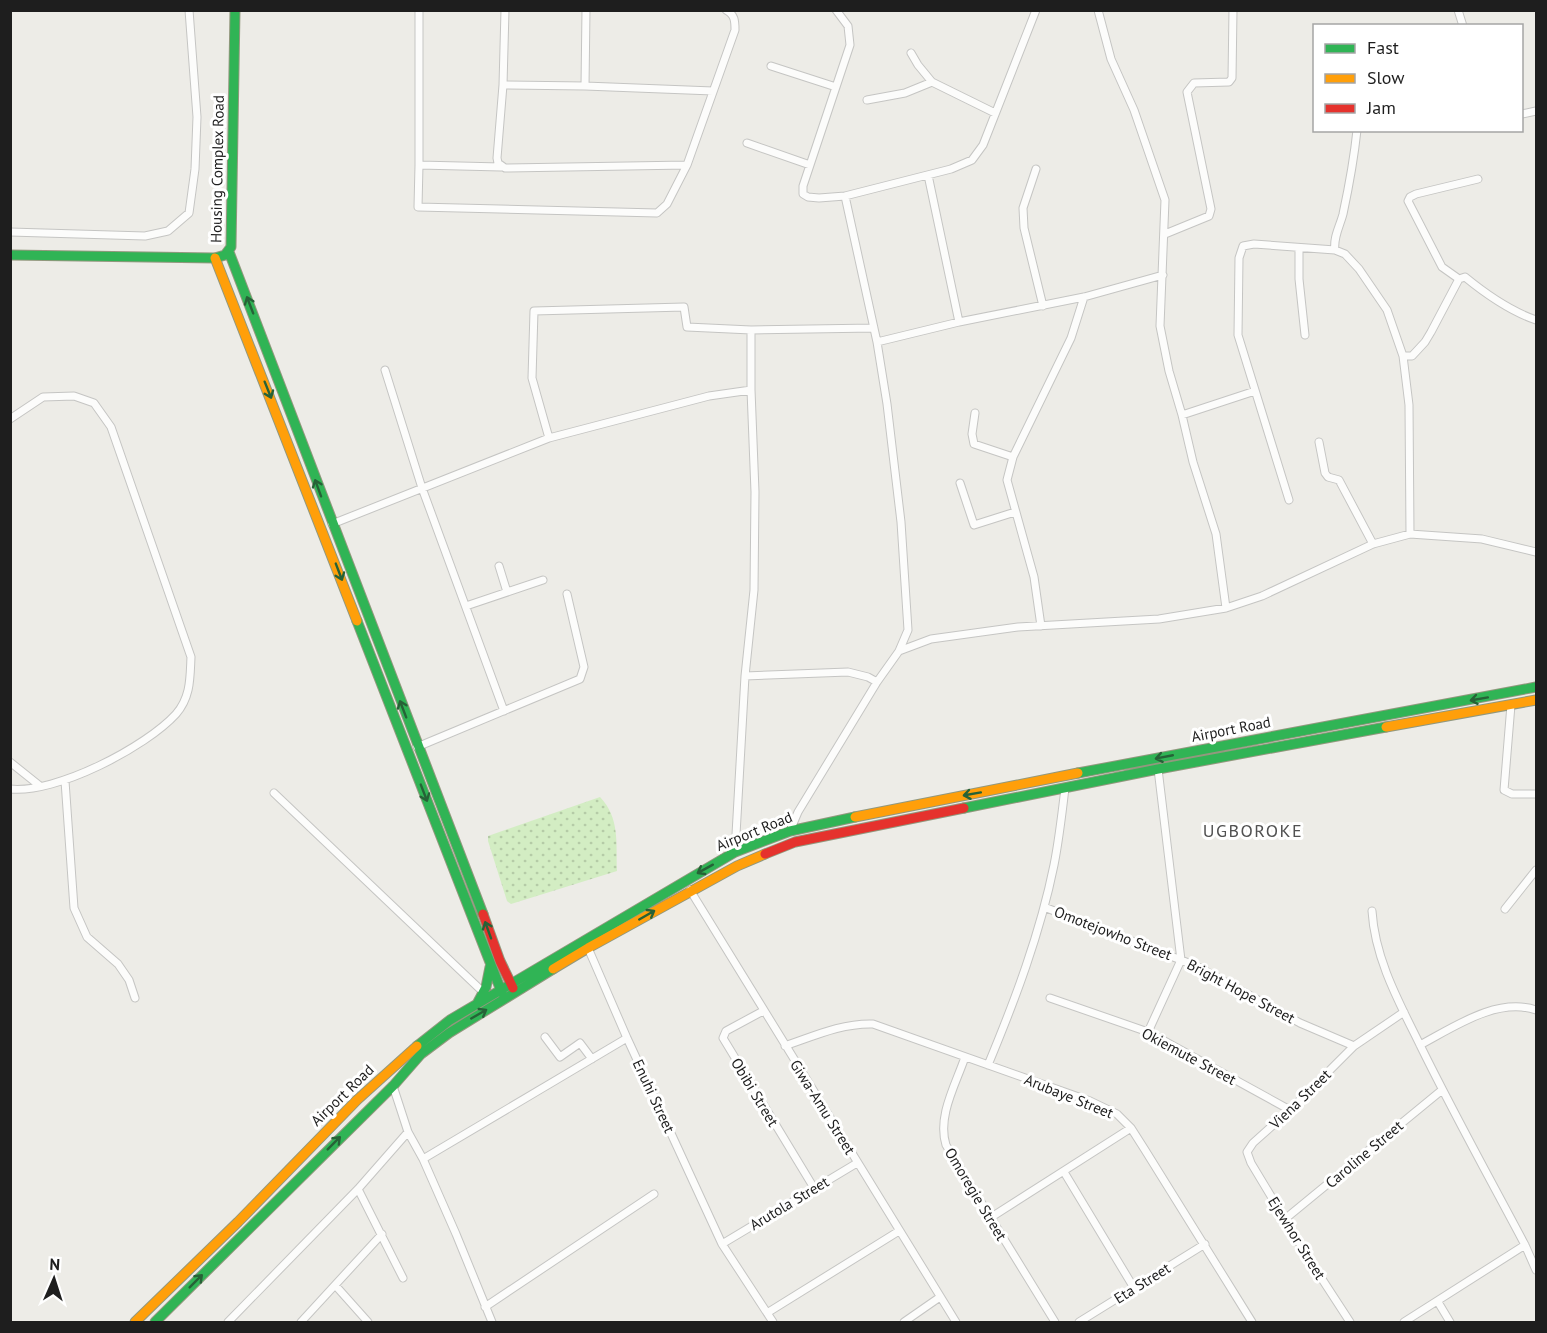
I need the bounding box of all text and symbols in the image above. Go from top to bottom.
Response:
legend [1313,24,1523,132]
text: Fast [1367,36,1399,59]
text: Slow [1367,66,1405,89]
street label: Housing Complex Road [206,95,228,243]
text: Jam [1366,96,1396,119]
one-way arrow [244,296,255,315]
one-way arrow [263,381,274,399]
one-way arrow [312,479,323,498]
one-way arrow [334,562,345,581]
one-way arrow [1470,694,1490,705]
one-way arrow [397,700,408,719]
street label: Airport Road [1190,712,1272,746]
one-way arrow [1154,752,1174,763]
one-way arrow [419,783,430,802]
one-way arrow [963,789,982,800]
street label: Airport Road [713,807,795,855]
district label: UGBOROKE [1203,819,1303,842]
one-way arrow [697,863,714,875]
street label: Omotejowho Street [1051,902,1175,964]
one-way arrow [638,909,655,921]
one-way arrow [482,921,493,940]
street label: Bright Hope Street [1184,955,1298,1027]
one-way arrow [470,1008,487,1020]
street label: Okiemute Street [1139,1023,1239,1089]
street label: Obibi Street [727,1054,783,1130]
street label: Enuhi Street [629,1056,679,1136]
street label: Giwa-Amu Street [786,1056,860,1158]
street label: Airport Road [306,1060,378,1130]
street label: Viena Street [1265,1065,1335,1134]
street label: Arubaye Street [1022,1070,1116,1122]
street label: Caroline Street [1321,1116,1407,1192]
one-way arrow [326,1136,341,1151]
street label: Omoregie Street [941,1144,1011,1244]
street label: Arutola Street [746,1172,832,1234]
street label: Ejewhor Street [1264,1193,1330,1283]
north arrow [24,1249,84,1309]
text: N [49,1254,61,1274]
street label: Eta Street [1110,1258,1174,1308]
one-way arrow [189,1274,204,1289]

